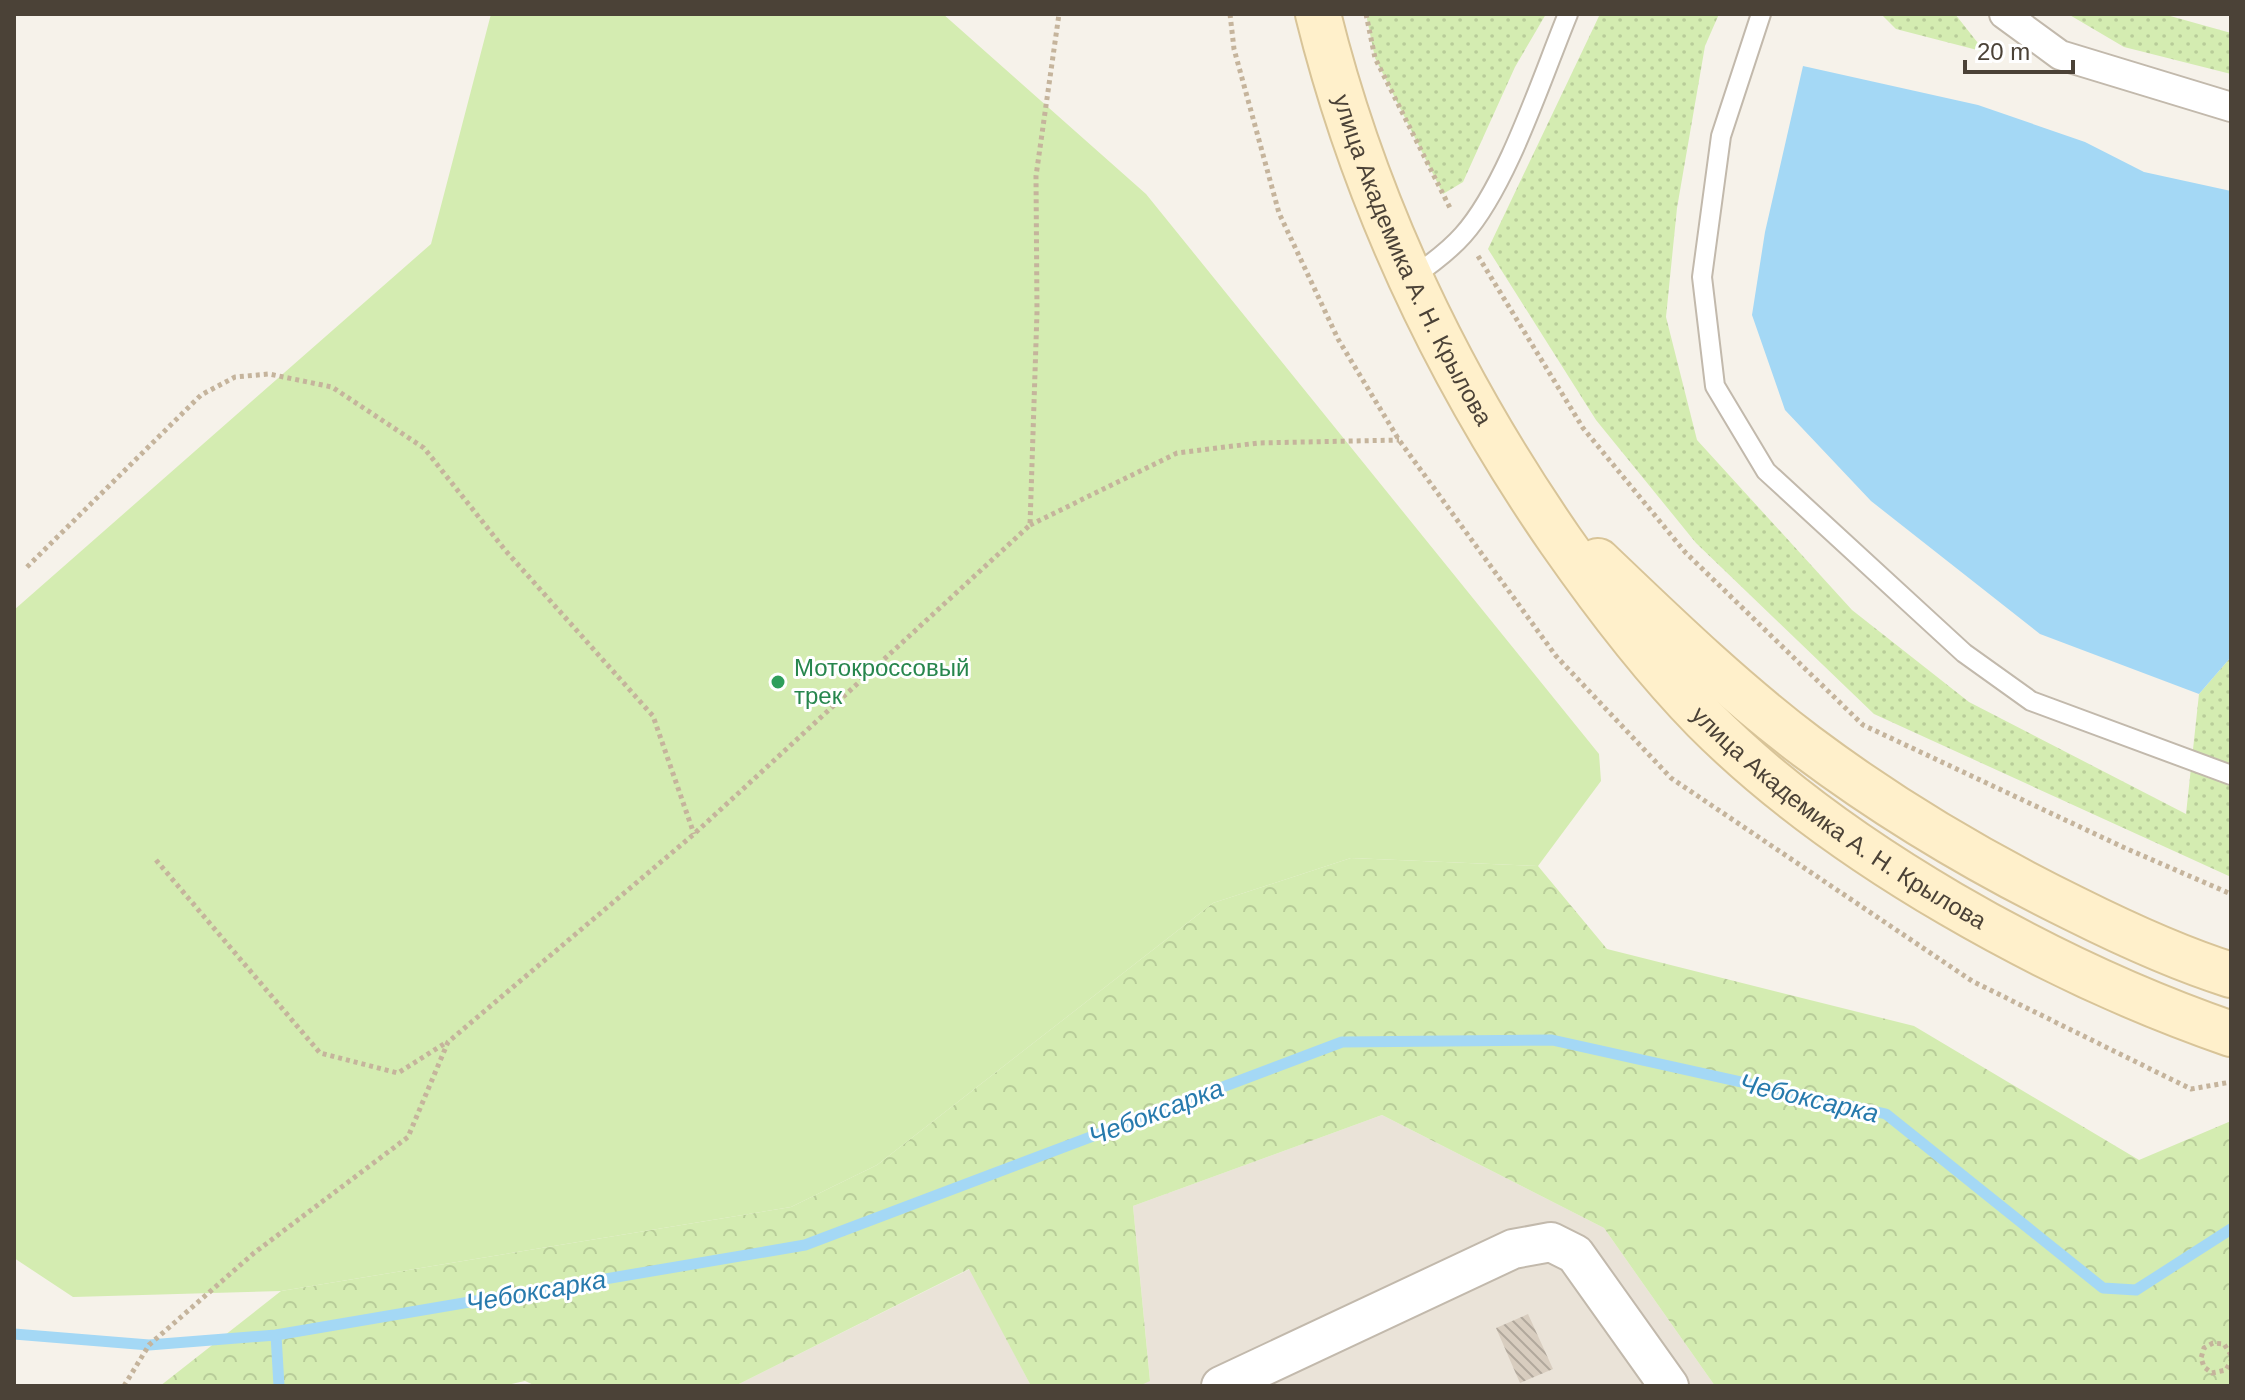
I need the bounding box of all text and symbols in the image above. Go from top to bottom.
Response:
scale bar [1965,24,2073,74]
text: 20 m [1977,38,2030,65]
street label: улица Академика А. Н. Крылова [1328,91,1498,430]
place label: Мотокроссовый трек [794,654,969,709]
marker: Мотокроссовый трек [769,673,787,691]
street label: улица Академика А. Н. Крылова [1686,701,1992,935]
water label: Чебоксарка [1737,1067,1881,1129]
water label: Чебоксарка [1084,1073,1228,1151]
water label: Чебоксарка [464,1264,608,1318]

